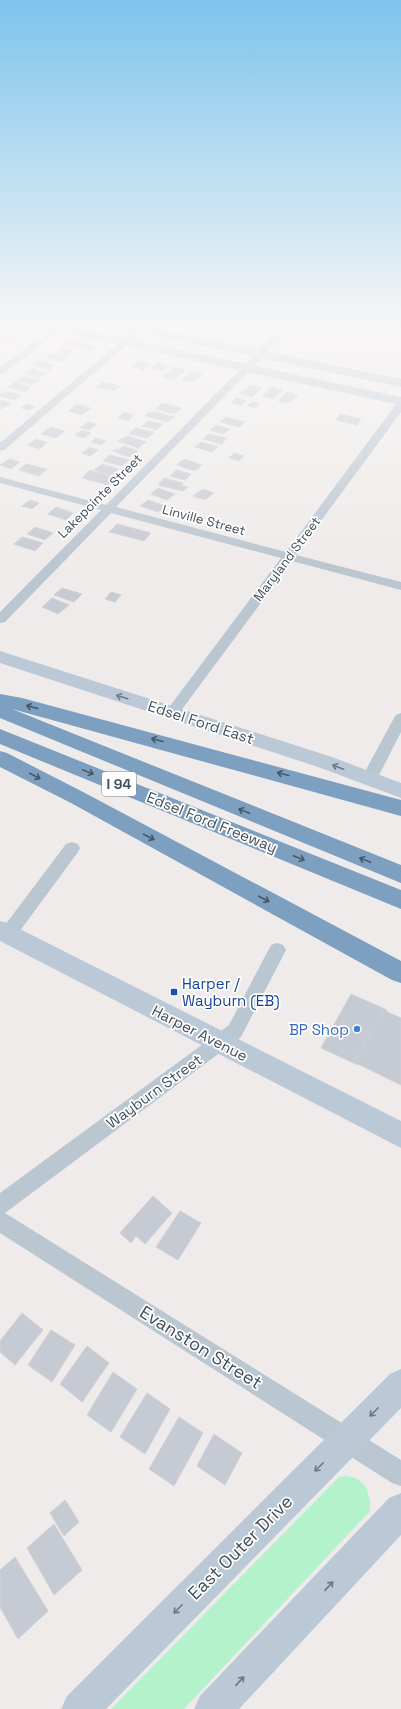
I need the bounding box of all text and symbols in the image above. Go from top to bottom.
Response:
street label: Lakepointe Street [54,450,146,542]
street label: Linville Street [161,501,247,539]
street label: Maryland Street [250,513,324,605]
one-way arrow [115,693,128,700]
street label: Edsel Ford East [146,696,256,748]
one-way arrow [25,703,38,710]
one-way arrow [151,736,164,744]
one-way arrow [333,763,345,771]
one-way arrow [81,768,93,776]
one-way arrow [276,770,289,777]
road number: I 94 [102,772,136,796]
one-way arrow [28,773,40,780]
street label: Edsel Ford Freeway [144,787,280,857]
one-way arrow [239,807,251,814]
one-way arrow [143,834,155,841]
one-way arrow [293,855,305,862]
one-way arrow [359,855,371,863]
one-way arrow [258,895,270,903]
place label: Harper / Wayburn (EB) [182,974,280,1011]
marker: Harper / Wayburn (EB) [169,987,179,997]
street label: Harper Avenue [149,1001,251,1065]
place label: BP Shop [289,1020,349,1039]
marker: BP Shop [352,1024,362,1034]
street label: Wayburn Street [102,1050,206,1132]
street label: Evanston Street [136,1300,266,1394]
one-way arrow [369,1407,379,1417]
one-way arrow [314,1462,324,1472]
street label: East Outer Drive [183,1490,297,1604]
one-way arrow [324,1581,334,1591]
one-way arrow [174,1604,183,1614]
one-way arrow [235,1676,245,1686]

